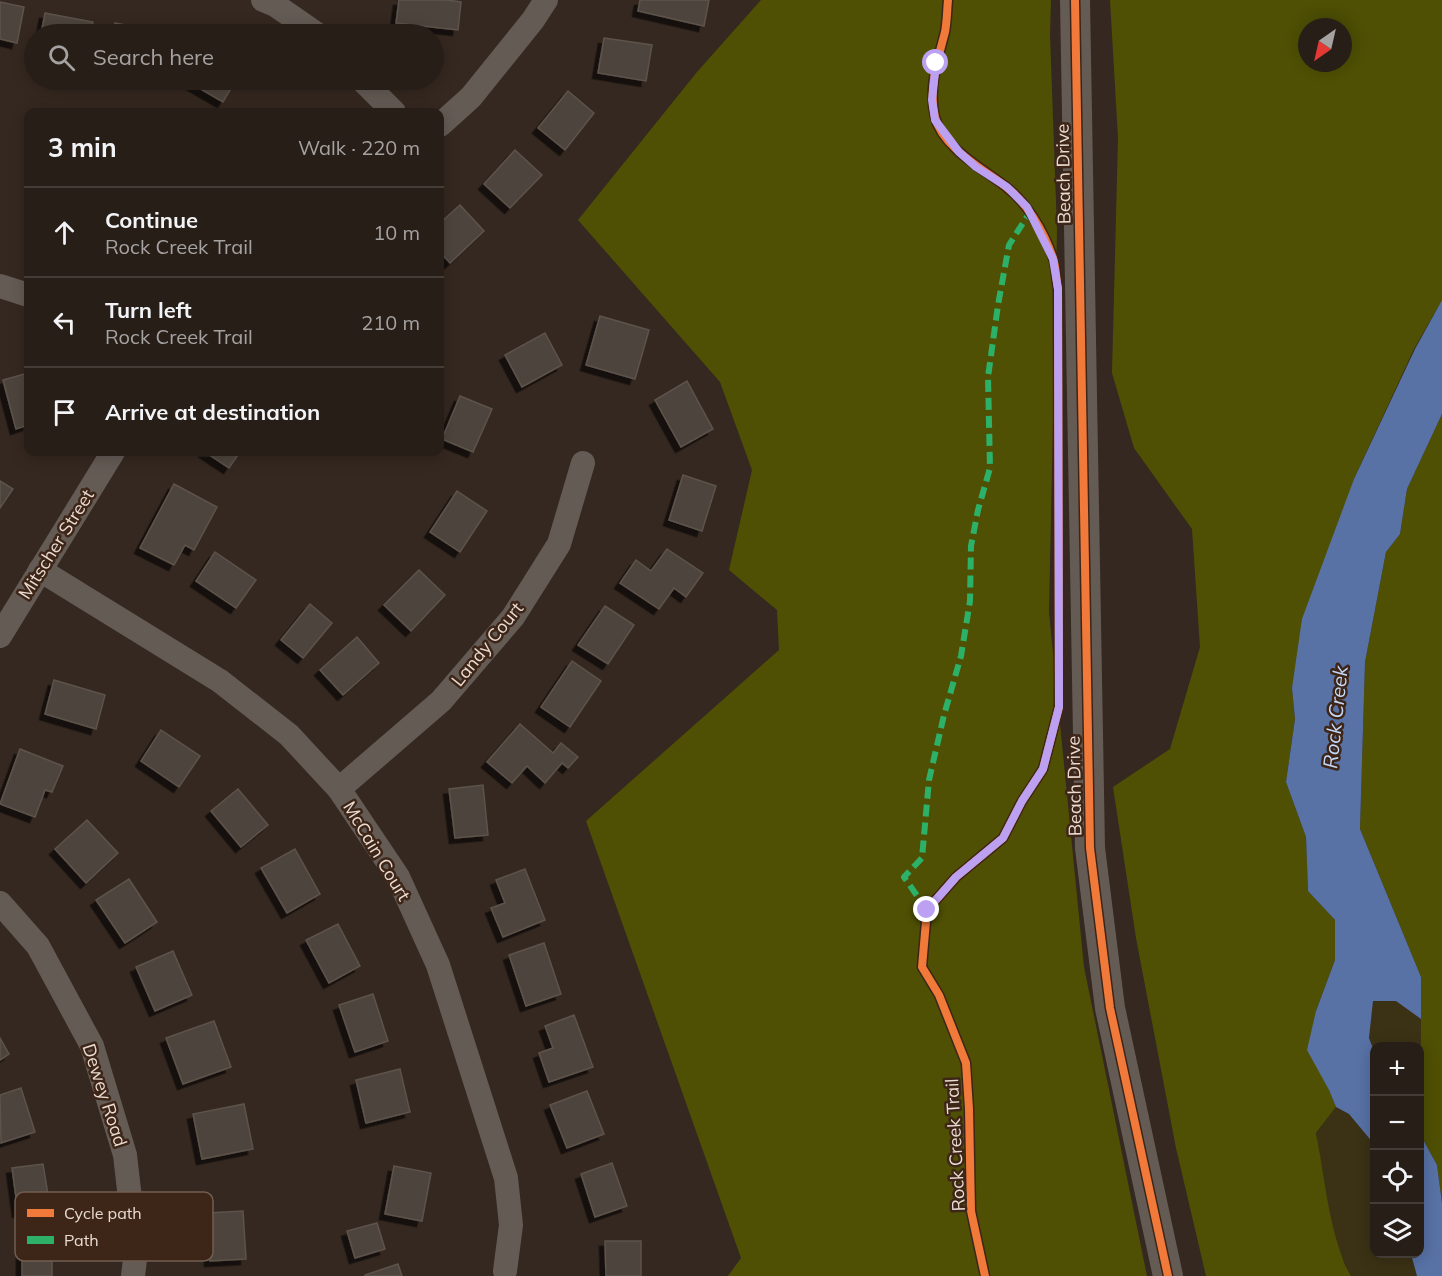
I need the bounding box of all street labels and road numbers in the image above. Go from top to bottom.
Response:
street label: Beach Drive [1051,124,1075,224]
street label: Mitscher Street [13,485,99,603]
street label: Landy Court [446,597,528,691]
street label: Beach Drive [1062,736,1086,836]
street label: McCain Court [338,797,416,905]
street label: Dewey Road [78,1041,132,1149]
street label: Rock Creek Trail [940,1078,970,1212]

